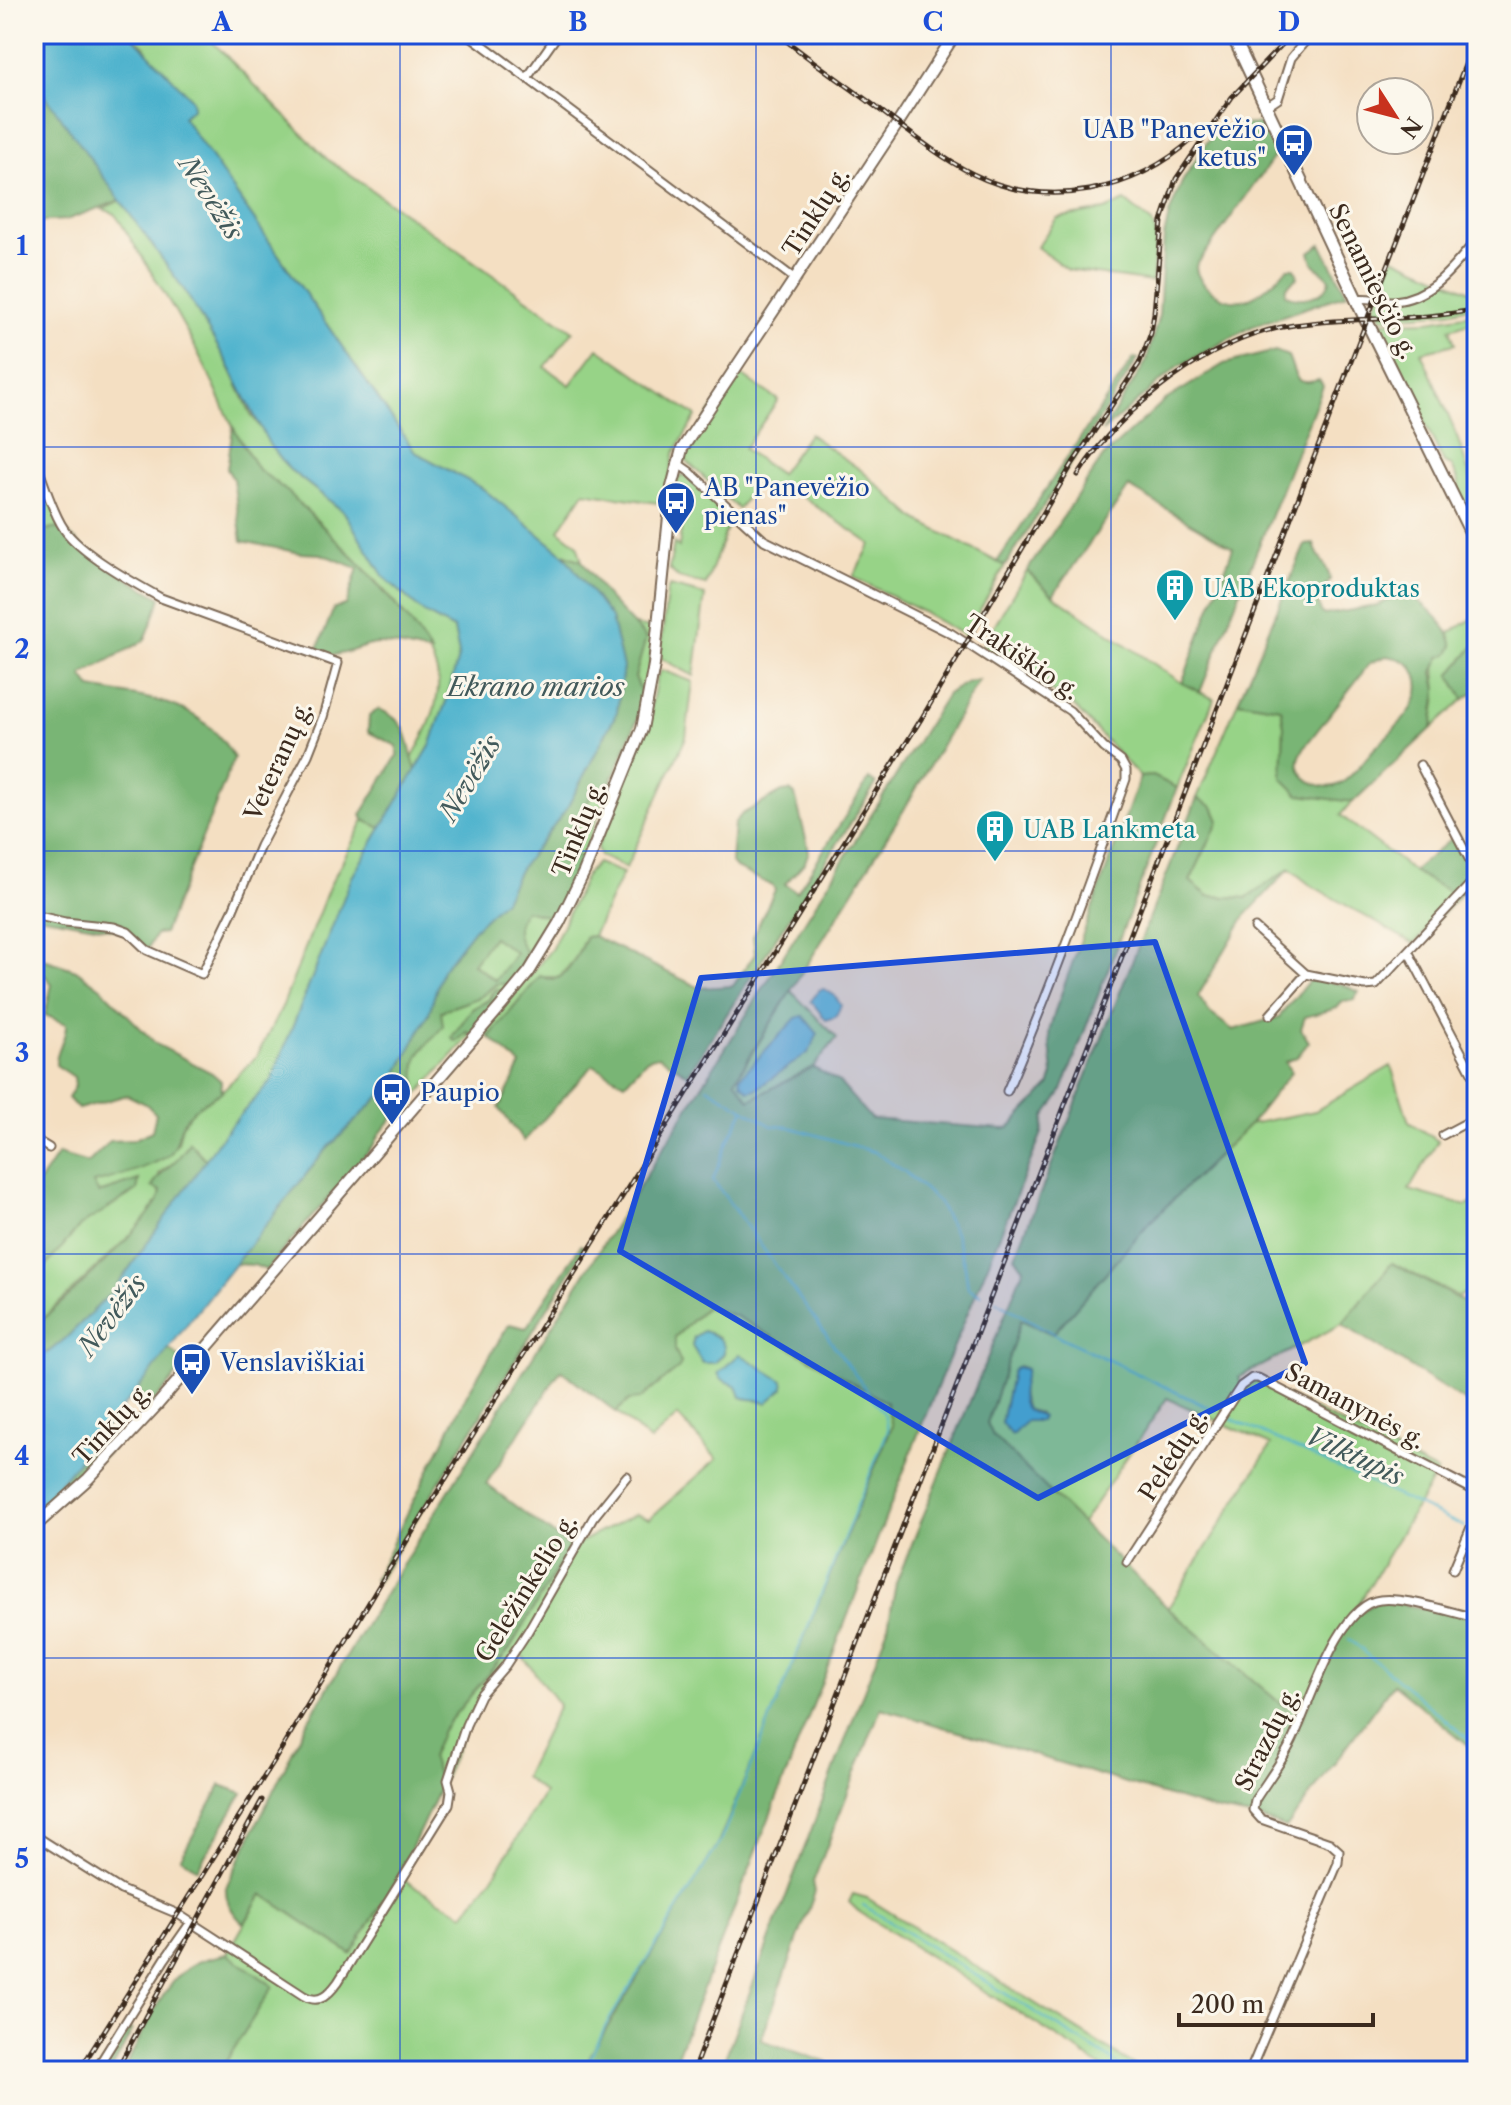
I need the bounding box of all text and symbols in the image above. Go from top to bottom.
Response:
text: A [211,6,233,38]
text: B [568,6,588,38]
text: C [923,6,943,38]
text: D [1278,6,1300,38]
north arrow [1355,76,1435,156]
text: N [1394,112,1427,143]
place label: UAB "Panevėžio ketus" [1083,115,1266,172]
bus stop icon: UAB "Panevėžio ketus" [1273,122,1315,177]
water label: Nevėžis [171,148,250,247]
street label: Tinklų g. [776,162,856,262]
street label: Senamiesčio g. [1323,199,1423,363]
text: 1 [16,230,28,262]
place label: AB "Panevėžio pienas" [703,473,870,530]
bus stop icon: AB "Panevėžio pienas" [655,480,697,535]
building icon: UAB Ekoproduktas [1154,567,1196,622]
place label: UAB Ekoproduktas [1203,574,1420,603]
street label: Trakiškio g. [959,608,1085,706]
text: 2 [14,633,30,665]
water label: Ekrano marios [445,671,625,703]
street label: Veteranų g. [237,697,318,826]
water label: Nevėžis [431,729,508,828]
street label: Tinklų g. [546,777,612,881]
building icon: UAB Lankmeta [974,808,1016,863]
place label: UAB Lankmeta [1023,815,1196,844]
text: 3 [15,1037,29,1069]
bus stop icon: Paupio [371,1071,413,1126]
place label: Paupio [420,1078,500,1107]
water label: Nevėžis [70,1267,153,1364]
bus stop icon: Venslaviškiai [171,1341,213,1396]
place label: Venslaviškiai [219,1348,365,1377]
street label: Samanynės g. [1280,1357,1430,1455]
street label: Tinklų g. [67,1377,157,1471]
street label: Pelėdų g. [1133,1404,1213,1506]
water label: Vilktupis [1301,1419,1410,1493]
text: 4 [14,1440,30,1472]
street label: Geležinkelio g. [469,1509,583,1667]
street label: Strazdų g. [1229,1682,1305,1796]
text: 5 [15,1843,29,1875]
scale bar [1179,1977,1373,2027]
text: 200 m [1191,1990,1264,2019]

